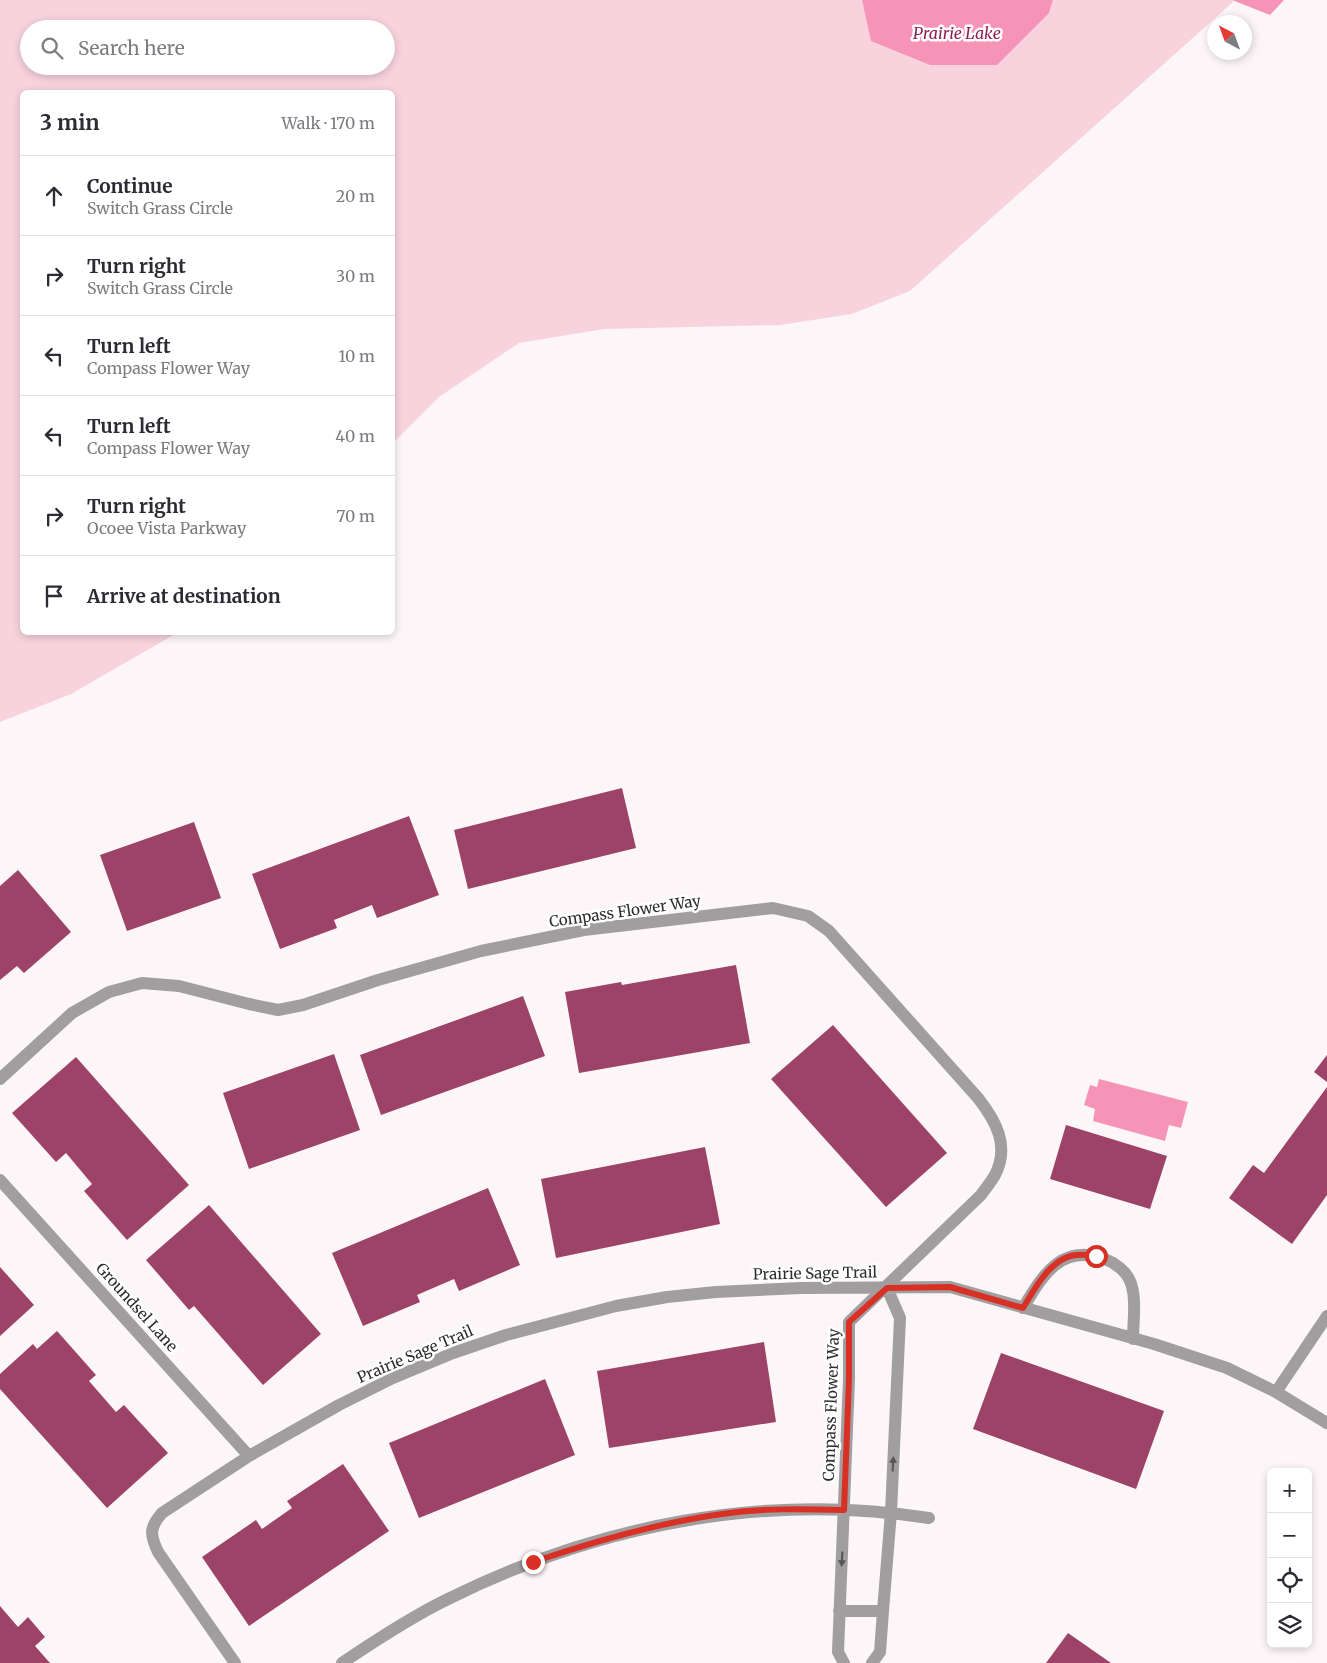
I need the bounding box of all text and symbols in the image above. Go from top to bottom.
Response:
north arrow [1207,15,1252,60]
search box [20,20,395,75]
water label: Prairie Lake [913,23,1001,43]
icon: search [38,34,66,62]
text: Search here [78,36,185,60]
text: 3 min [40,109,99,136]
text: Walk · 170 m [282,113,375,133]
text: Continue [87,174,173,198]
icon: ahead [40,182,68,210]
text: 20 m [336,186,375,206]
text: Switch Grass Circle [87,198,233,218]
text: Turn right [87,254,186,278]
icon: right [40,262,68,290]
text: 30 m [336,266,375,286]
text: Switch Grass Circle [87,278,233,298]
text: Turn left [87,334,171,358]
icon: left [40,342,68,370]
text: 10 m [338,346,375,366]
text: Compass Flower Way [87,358,250,378]
text: Turn left [87,414,171,438]
icon: left [40,422,68,450]
text: 40 m [335,426,375,446]
text: Compass Flower Way [87,438,250,458]
text: Turn right [87,494,186,518]
icon: right [40,502,68,530]
text: 70 m [336,506,375,526]
text: Ocoee Vista Parkway [87,518,246,538]
icon: arrive [40,582,68,610]
text: Arrive at destination [87,584,281,608]
street label: Compass Flower Way [548,891,702,931]
route start [1085,1245,1108,1268]
street label: Groundsel Lane [92,1259,182,1356]
street label: Prairie Sage Trail [753,1262,878,1284]
street label: Prairie Sage Trail [354,1321,476,1387]
street label: Compass Flower Way [819,1328,843,1482]
one-way arrow [890,1455,898,1471]
map controls [1267,1468,1312,1648]
button: + [1267,1468,1312,1513]
button: − [1267,1513,1312,1558]
route end [522,1551,545,1574]
one-way arrow [837,1551,845,1567]
button: locate [1267,1558,1312,1603]
button: layers [1267,1603,1312,1648]

